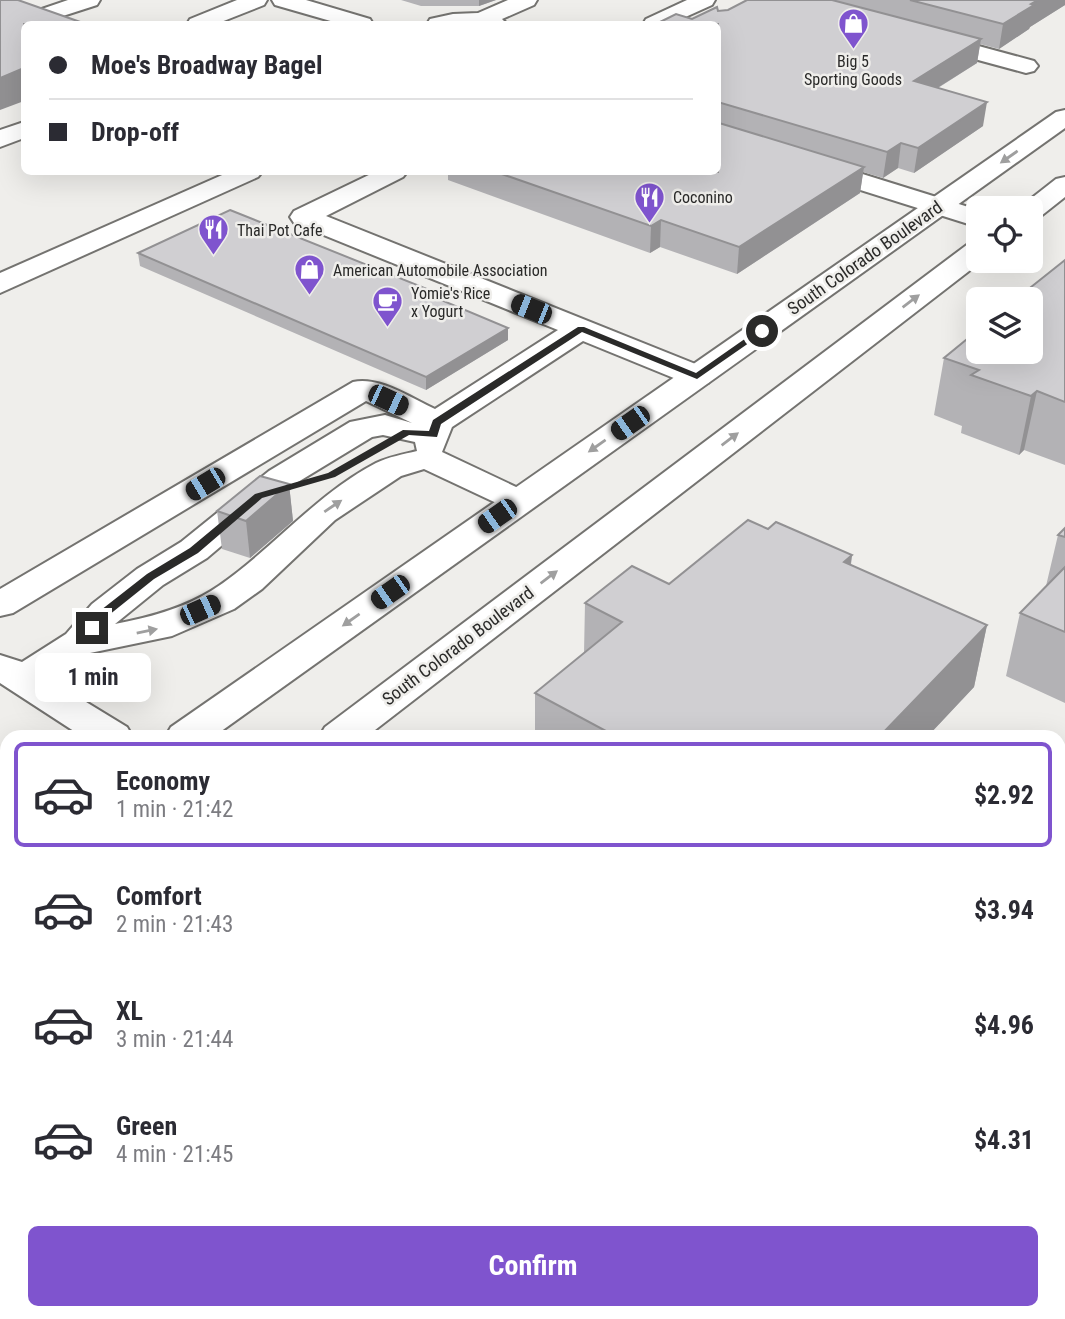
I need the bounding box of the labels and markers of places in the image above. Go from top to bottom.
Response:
shop icon: Big 5 Sporting Goods [836,7,870,51]
place label: Big 5 Sporting Goods [804,52,902,89]
restaurant icon: Coconino [633,180,667,224]
place label: Coconino [673,188,733,207]
restaurant icon: Thai Pot Cafe [197,213,231,257]
place label: Thai Pot Cafe [237,221,322,240]
shop icon: American Automobile Association [293,253,327,297]
place label: American Automobile Association [333,261,548,280]
place label: Yomie's Rice x Yogurt [411,284,490,321]
cafe icon: Yomie's Rice x Yogurt [371,285,405,329]

